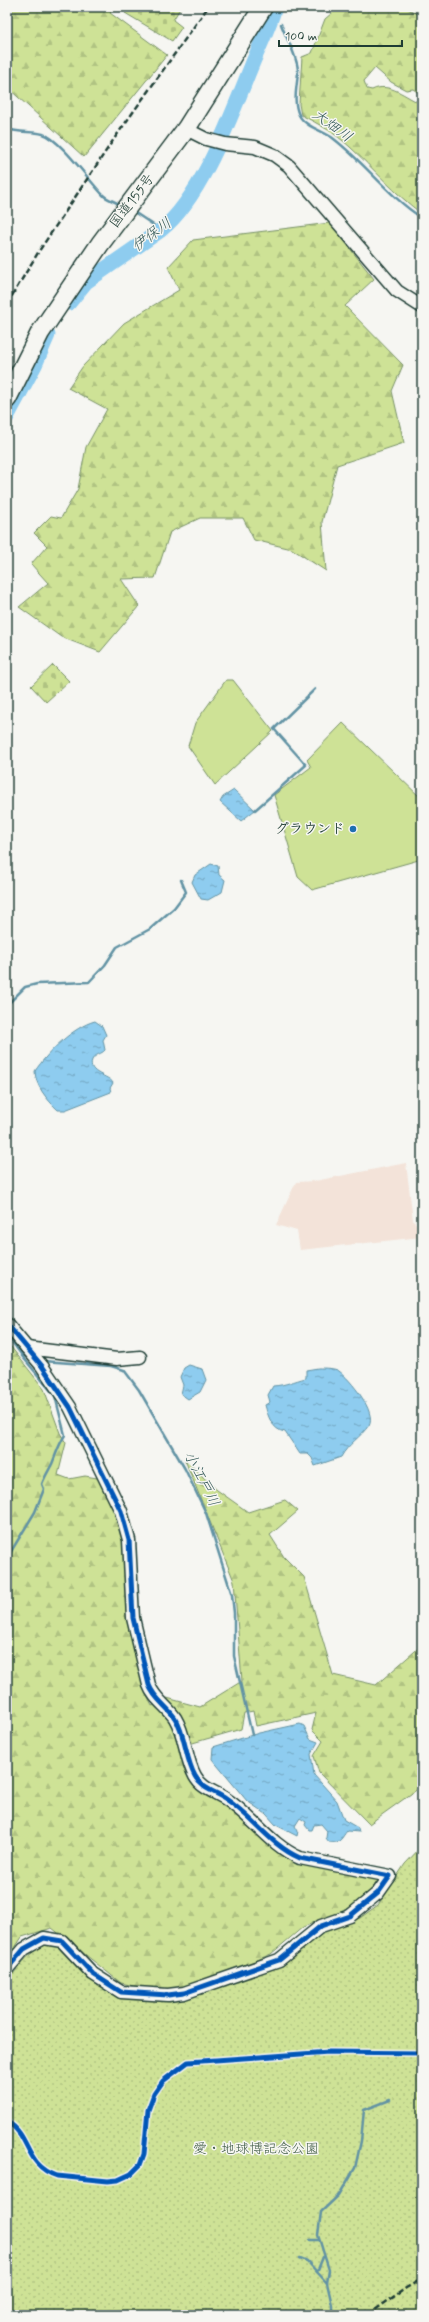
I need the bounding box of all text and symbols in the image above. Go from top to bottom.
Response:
scale bar [279,22,402,48]
text: 100 m [285,29,317,45]
water label: 大畑川 [308,105,356,147]
street label: 国道155号 [106,170,158,232]
water label: 伊保川 [128,213,176,257]
place label: グラウンド [275,820,345,838]
marker: グラウンド [348,824,358,834]
water label: 小江戸川 [178,1448,224,1510]
park label: 愛・地球博記念公園 [193,2140,319,2158]

